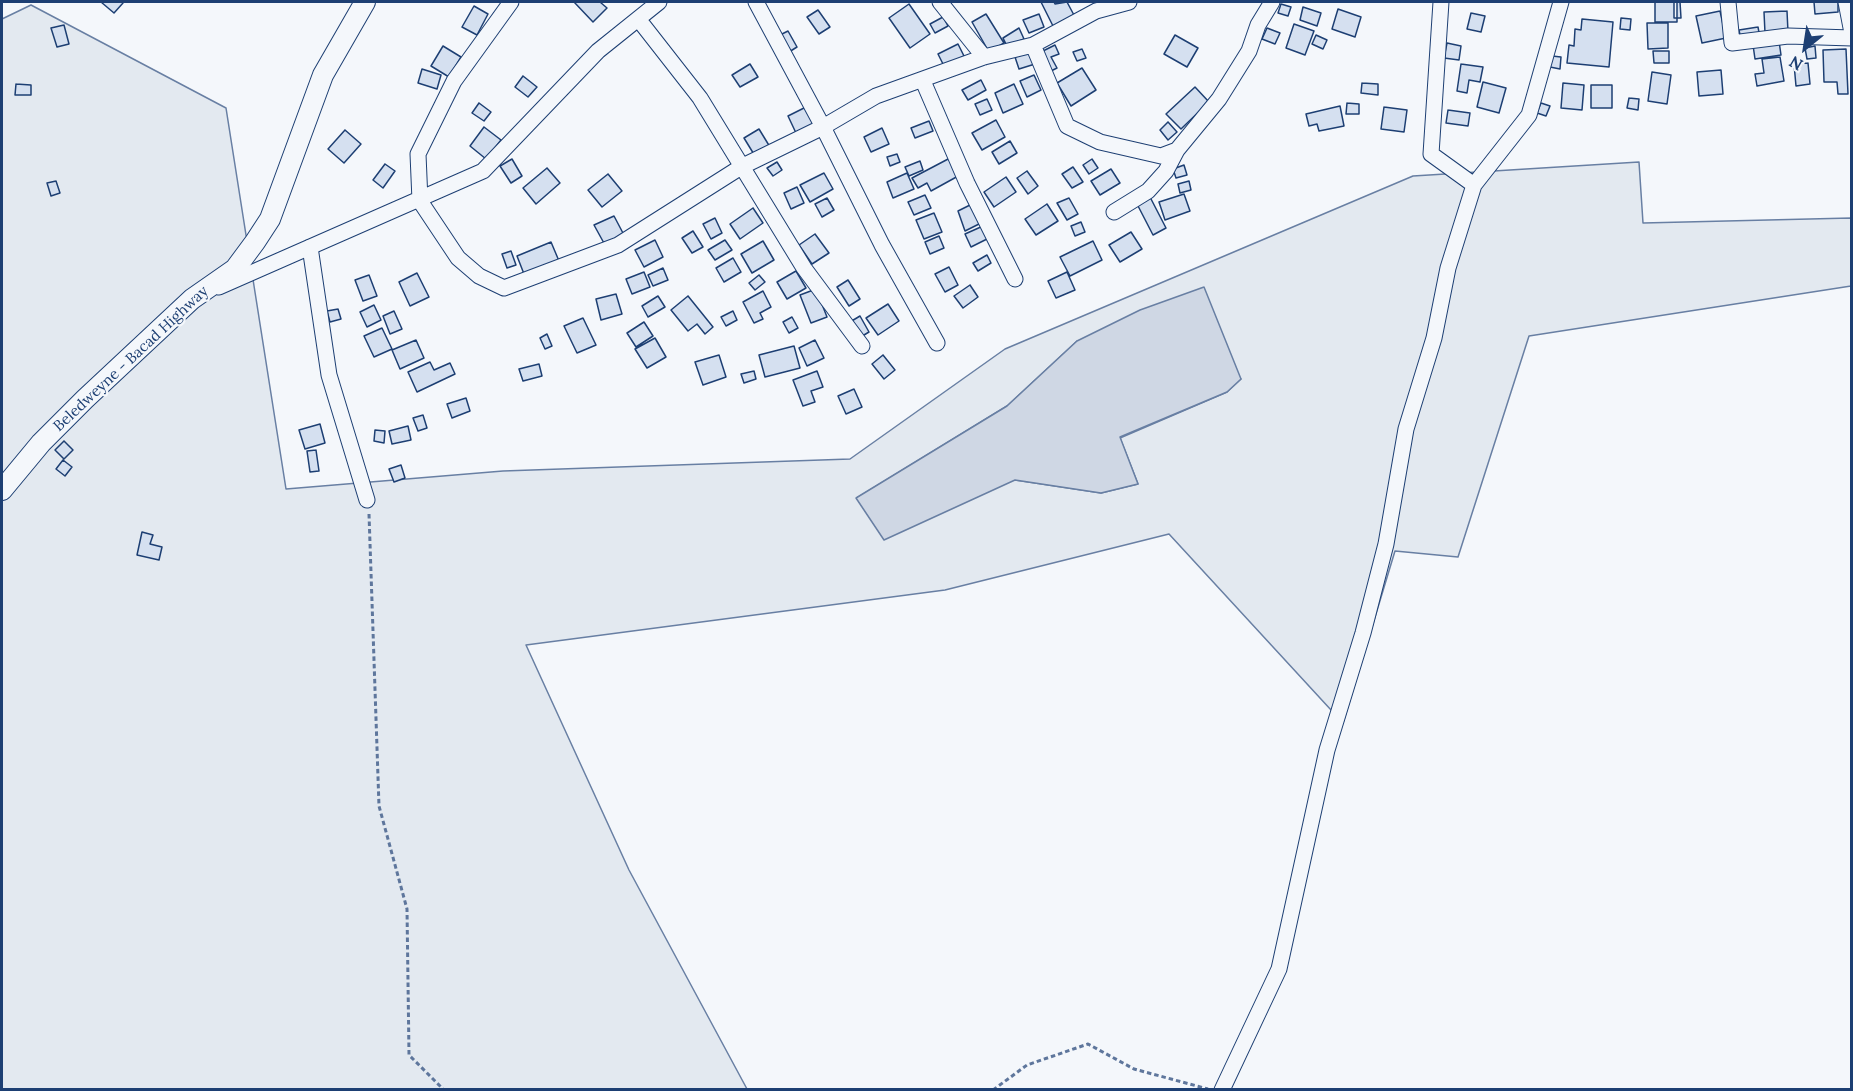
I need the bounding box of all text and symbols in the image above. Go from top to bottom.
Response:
north arrow [1775,18,1835,78]
text: N [1786,52,1806,75]
street label: Beledweyne - Bacad Highway [50,282,212,436]

